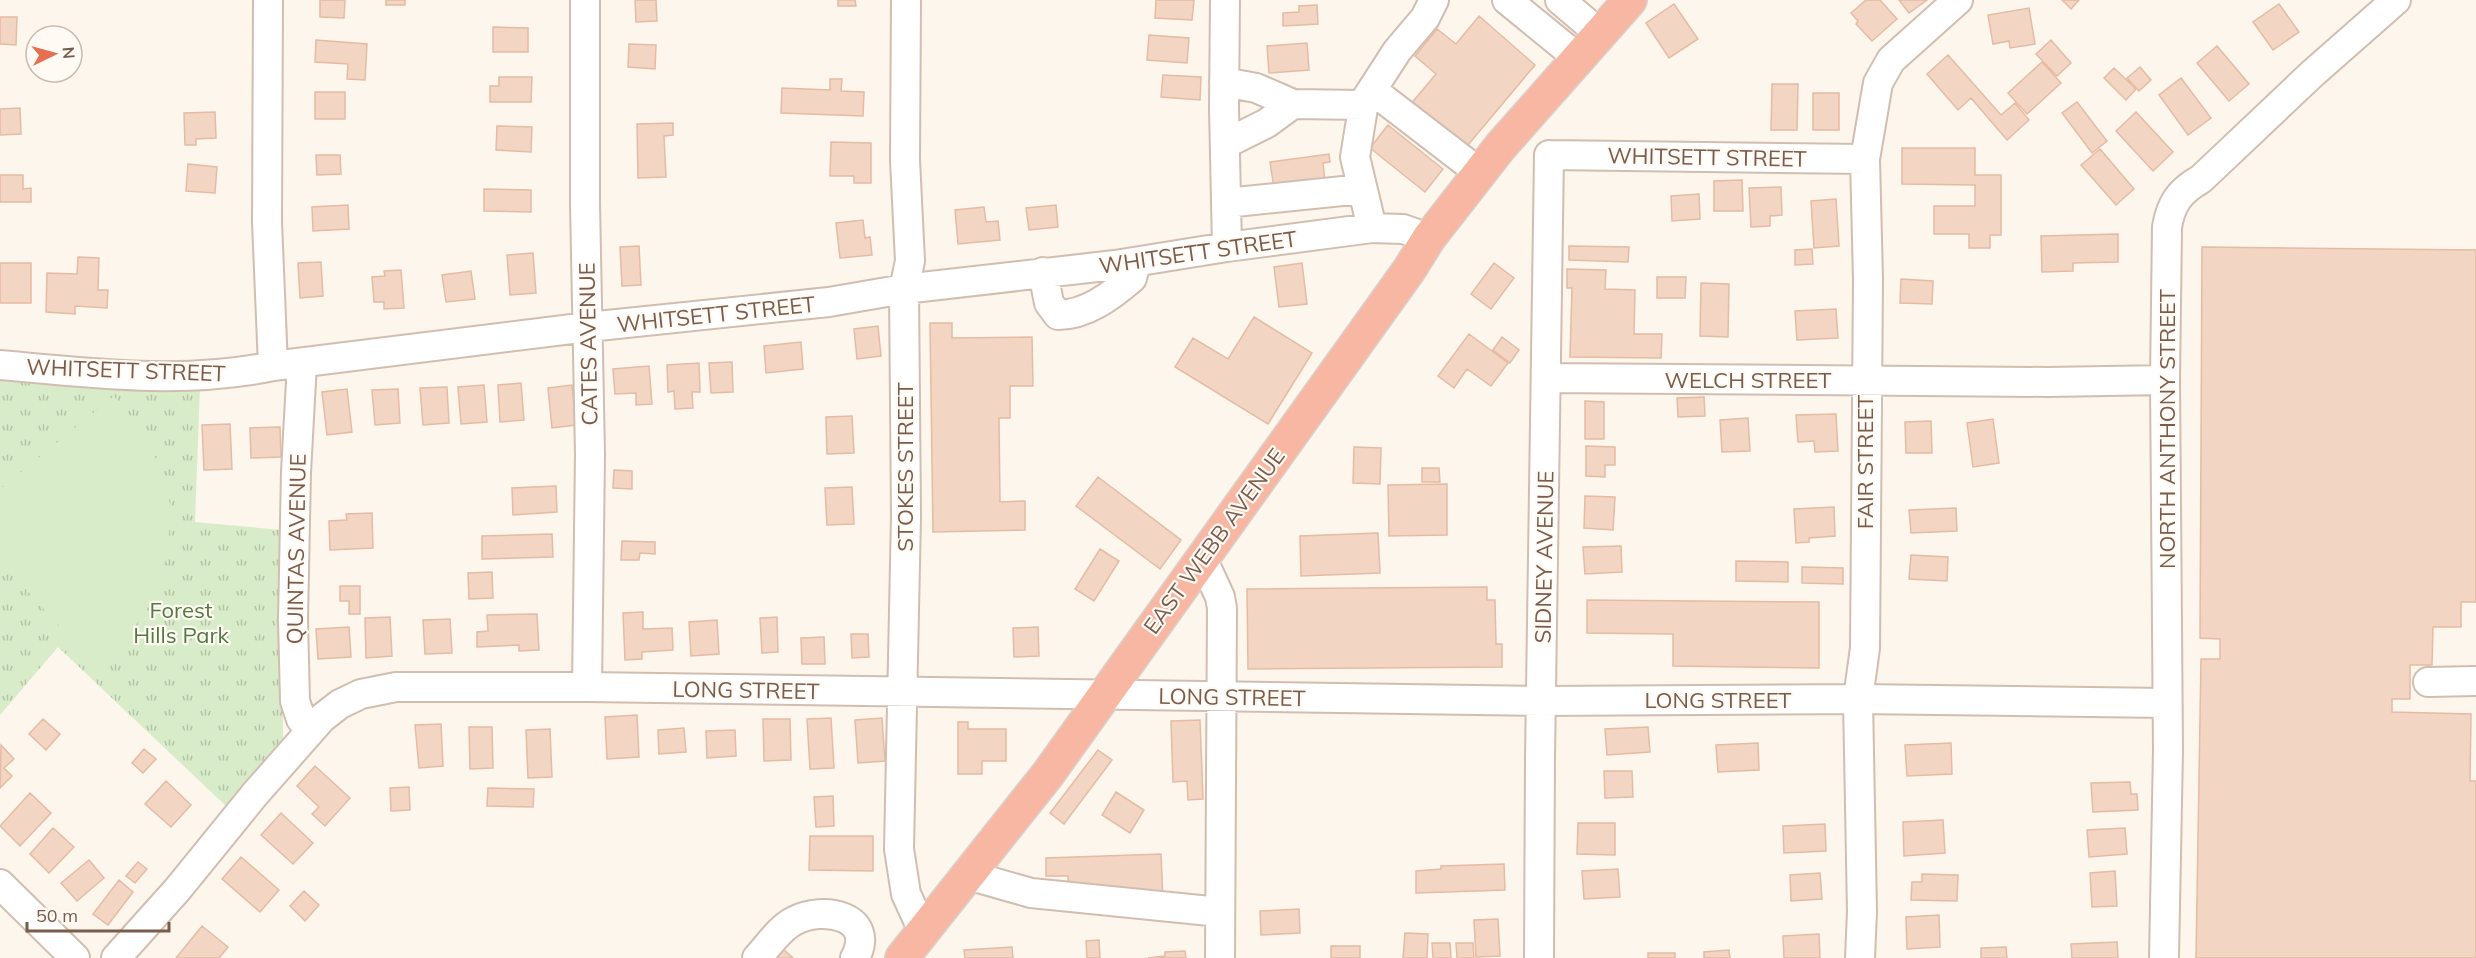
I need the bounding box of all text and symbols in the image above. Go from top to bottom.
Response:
north arrow [24,24,84,84]
text: N [58,46,79,60]
street label: WHITSETT STREET [1607,141,1807,173]
street label: WHITSETT STREET [1097,224,1299,280]
street label: CATES AVENUE [573,262,603,426]
street label: NORTH ANTHONY STREET [2153,289,2181,569]
street label: WHITSETT STREET [615,290,817,338]
street label: WHITSETT STREET [26,353,226,387]
street label: WELCH STREET [1665,366,1832,394]
street label: STOKES STREET [891,382,919,552]
street label: FAIR STREET [1851,395,1879,529]
street label: EAST WEBB AVENUE [1137,443,1291,639]
street label: QUINTAS AVENUE [280,453,312,645]
street label: SIDNEY AVENUE [1528,470,1560,644]
park label: Forest Hills Park [133,596,229,649]
street label: LONG STREET [672,675,820,705]
street label: LONG STREET [1158,682,1306,712]
street label: LONG STREET [1644,686,1792,714]
scale bar [27,895,170,933]
text: 50 m [36,904,78,927]

